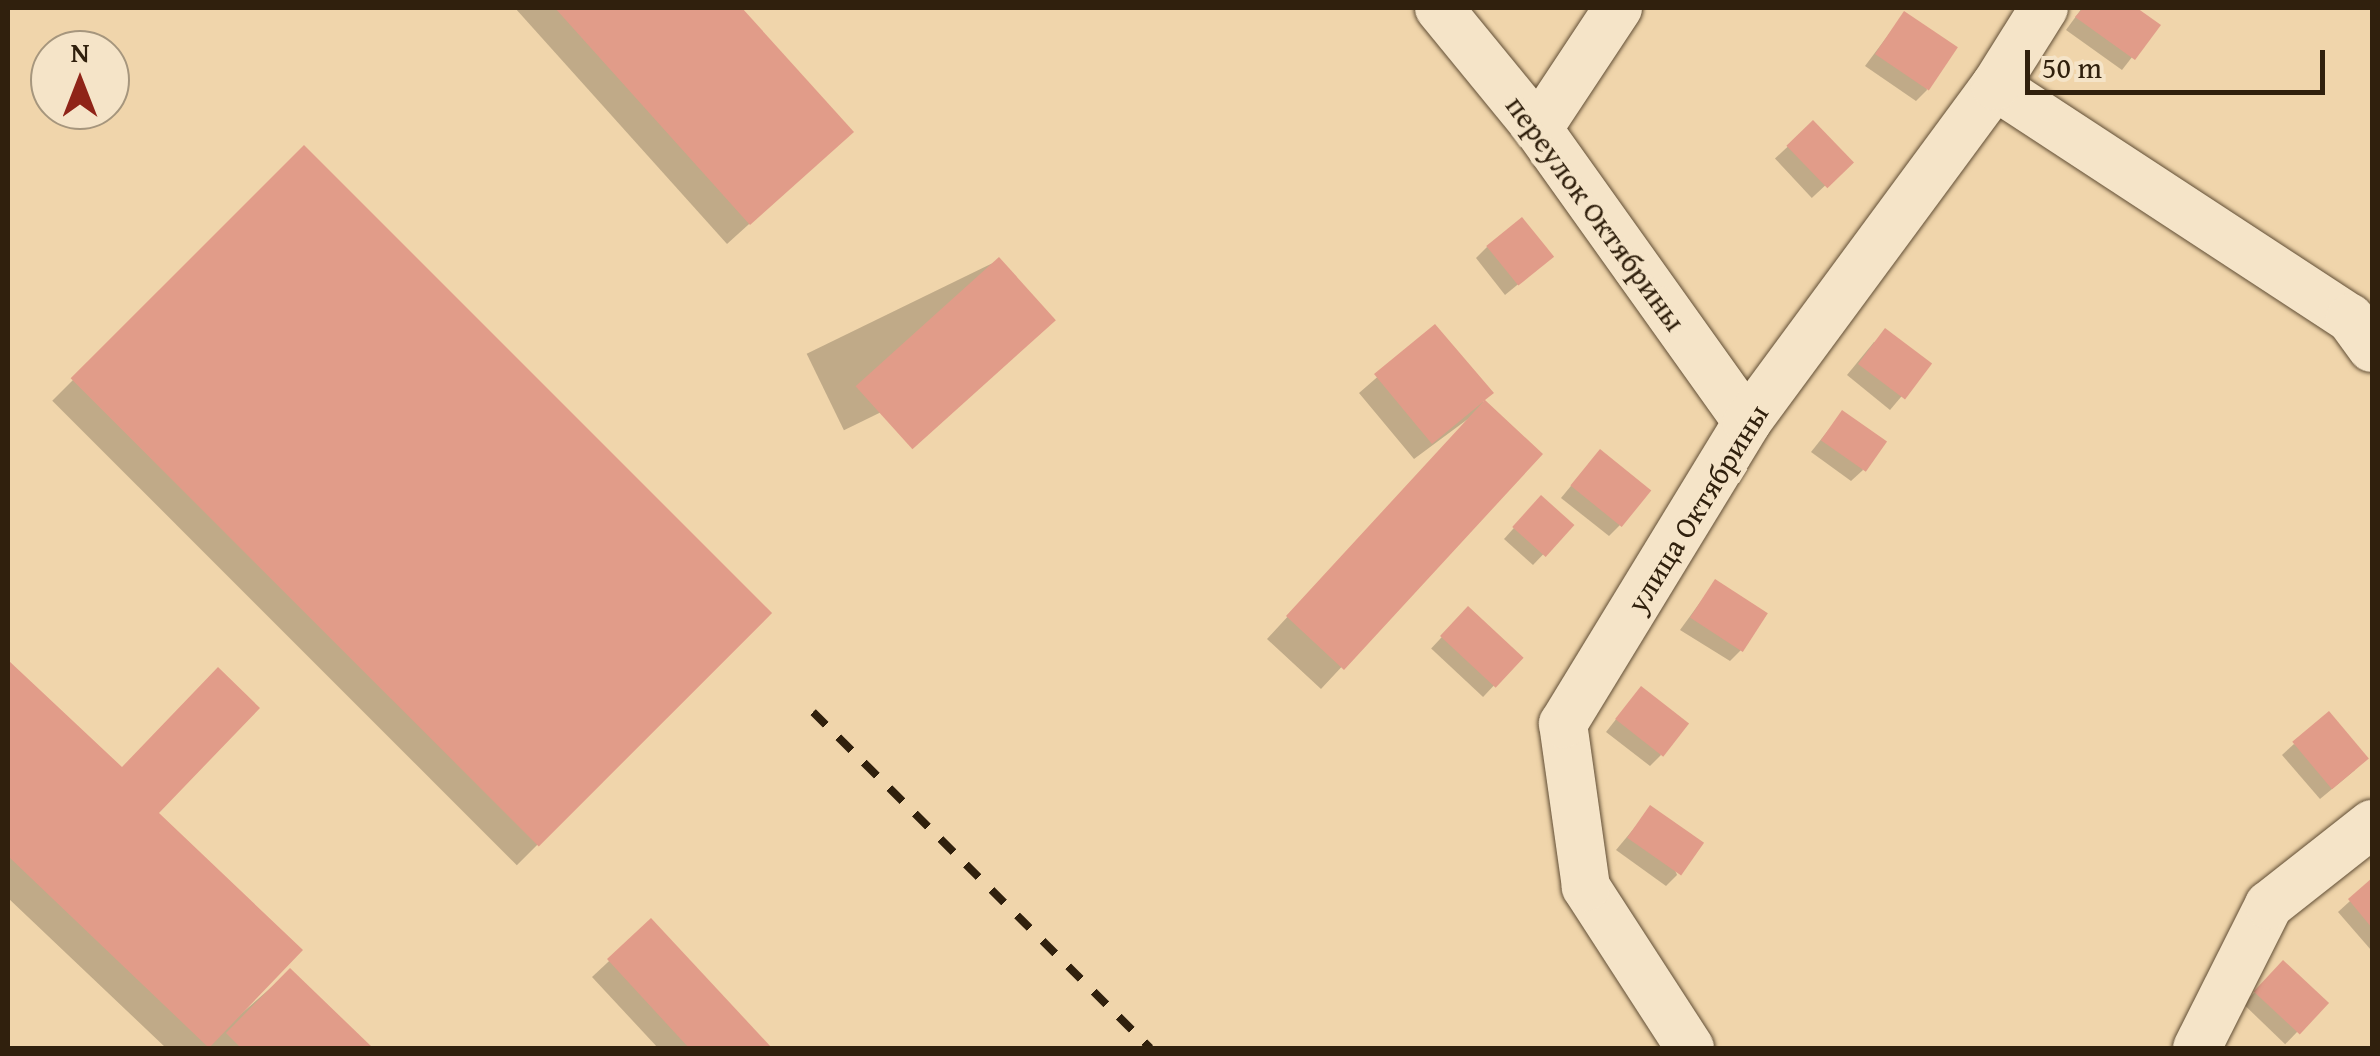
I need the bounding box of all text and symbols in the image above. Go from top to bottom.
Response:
north arrow [30,30,130,130]
scale bar [2030,30,2330,92]
text: N [71,31,89,72]
text: 50 m [2042,45,2102,89]
street label: переулок Октябрины [1499,88,1693,338]
street label: улица Октябрины [1618,397,1776,619]

